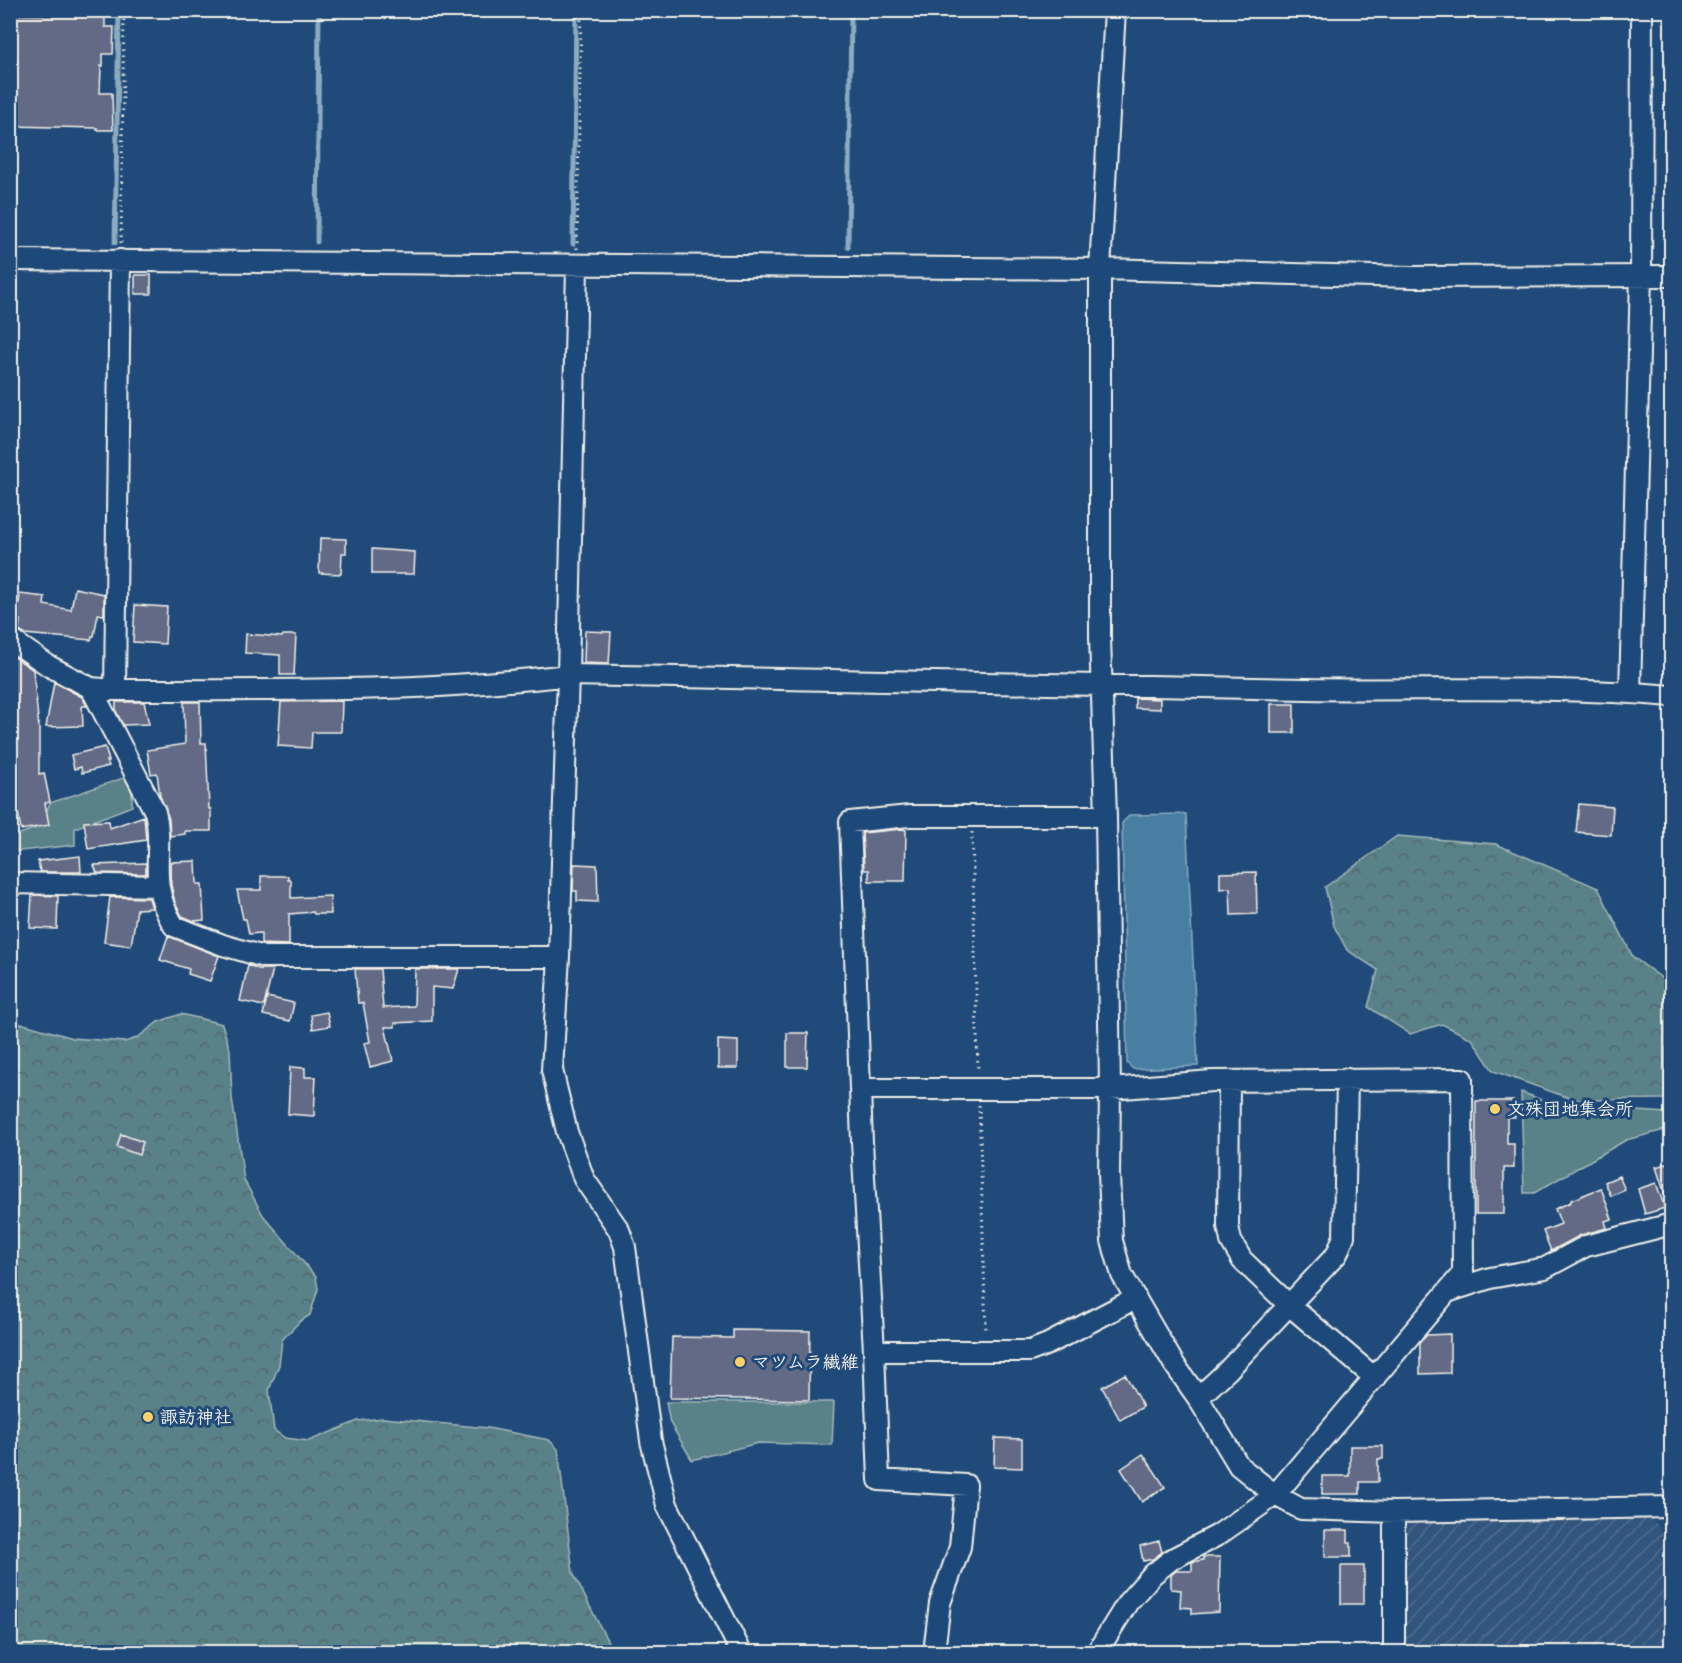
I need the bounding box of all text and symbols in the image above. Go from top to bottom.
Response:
place label: 文殊団地集会所 [1507,1096,1633,1120]
marker: 文殊団地集会所 [1488,1102,1502,1116]
place label: マツムラ繊維 [752,1349,859,1373]
marker: マツムラ繊維 [733,1355,747,1369]
place label: 諏訪神社 [160,1404,232,1428]
marker: 諏訪神社 [141,1410,155,1424]

